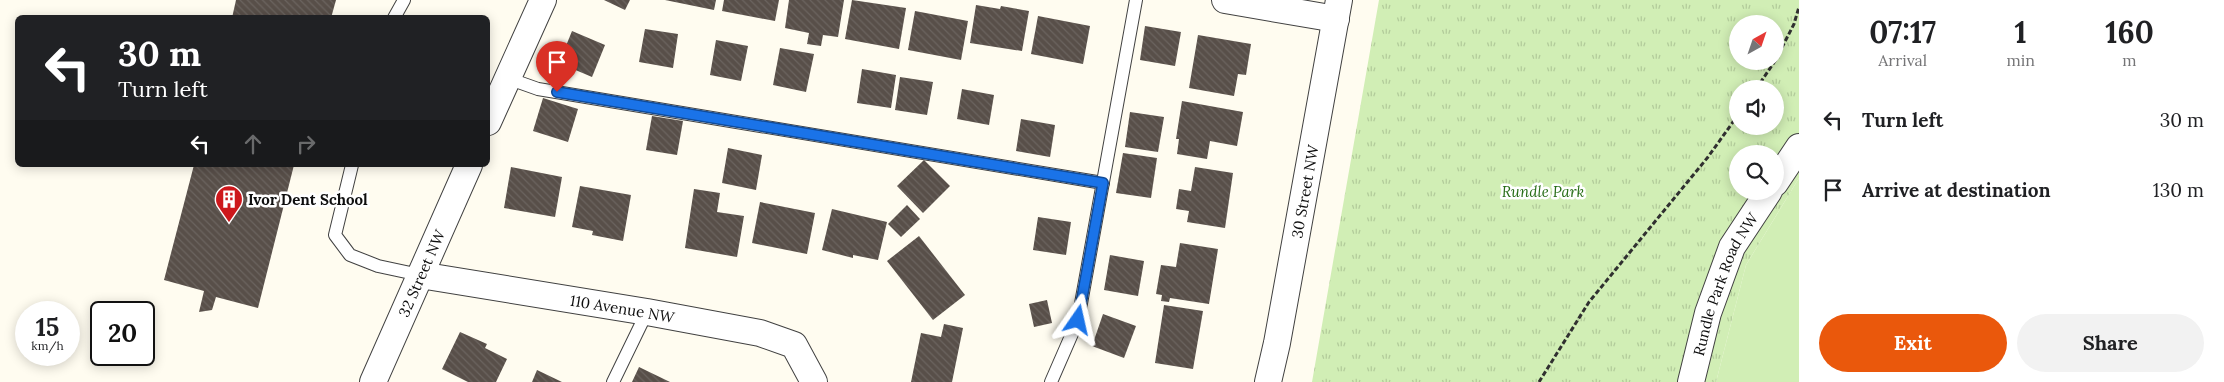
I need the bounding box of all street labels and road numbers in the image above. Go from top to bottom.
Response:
street label: 30 Street NW [1287,142,1322,240]
street label: Rundle Park Road NW [1688,208,1762,358]
street label: 32 Street NW [394,226,449,320]
street label: 110 Avenue NW [569,290,677,327]

